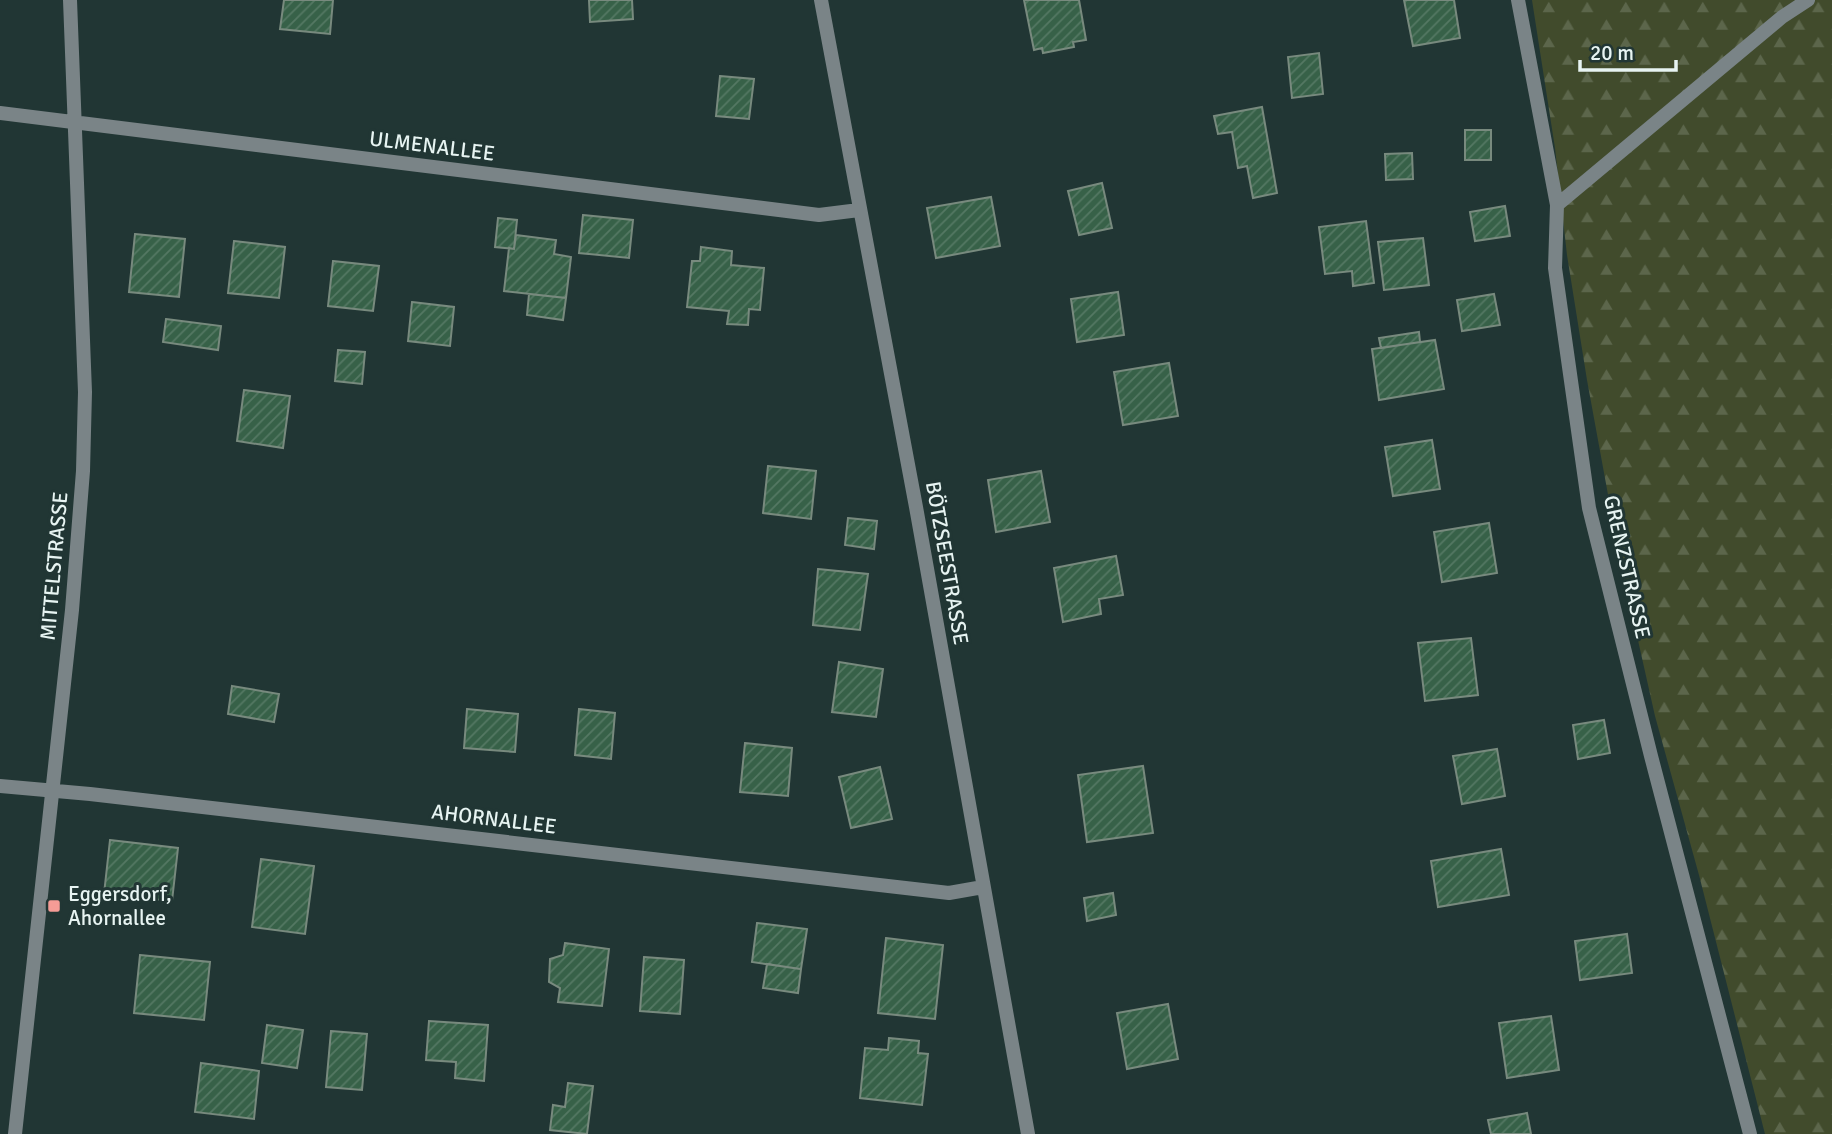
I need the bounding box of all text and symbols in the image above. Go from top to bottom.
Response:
scale bar [1580,28,1676,72]
text: 20 m [1590,40,1634,66]
street label: ULMENALLEE [368,125,496,167]
street label: BÖTZSEESTRASSE [920,479,974,647]
street label: MITTELSTRASSE [35,491,73,641]
street label: GRENZSTRASSE [1598,493,1656,641]
street label: AHORNALLEE [430,798,558,840]
place label: Eggersdorf, Ahornallee [68,881,172,931]
marker: Eggersdorf, Ahornallee [46,898,62,914]

